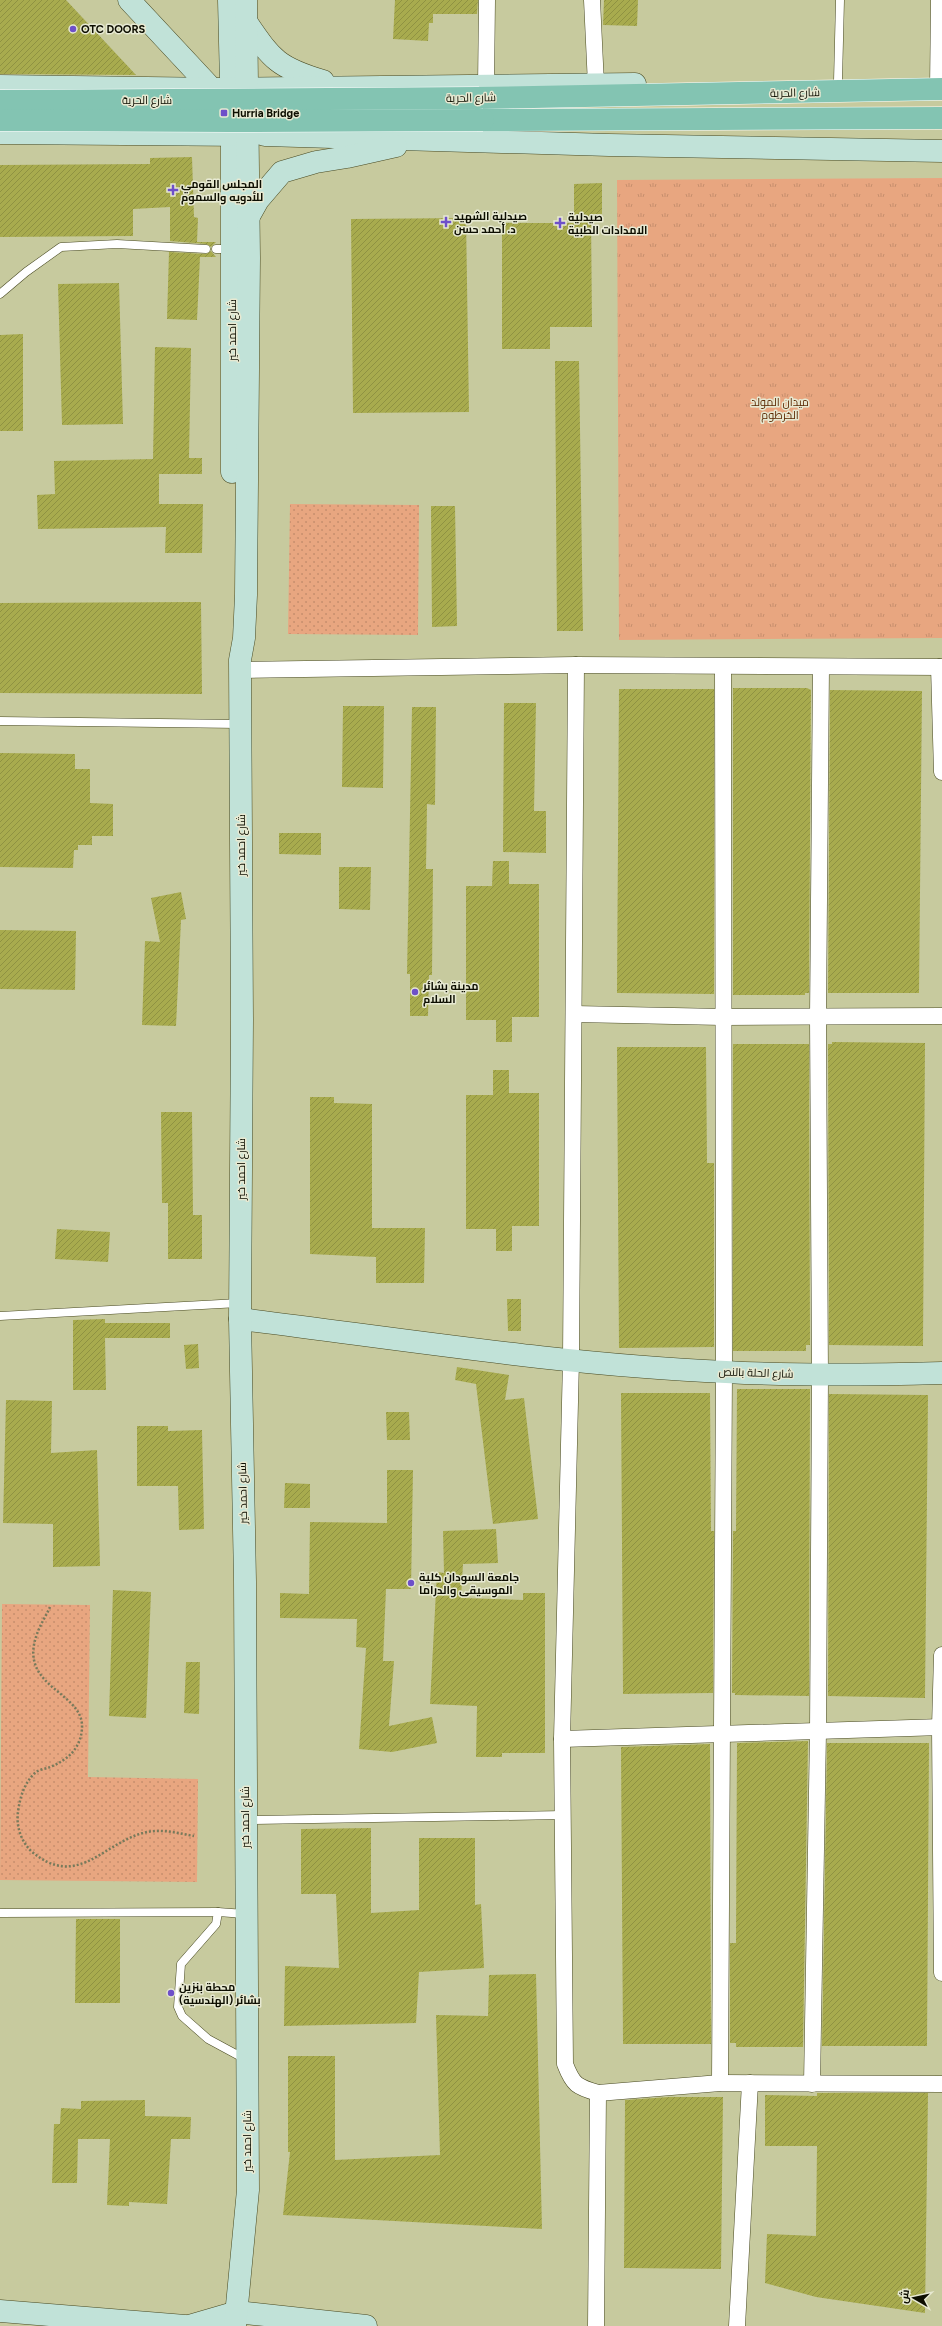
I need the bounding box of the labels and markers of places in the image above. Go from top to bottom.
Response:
place label: OTC DOORS [81,23,146,36]
marker: OTC DOORS [68,24,78,34]
place label: Hurria Bridge [232,107,299,120]
marker: Hurria Bridge [219,108,229,118]
place label: المجلس القومي للأدويه والسموم [181,178,263,205]
marker: المجلس القومي للأدويه والسموم [168,185,178,195]
place label: صيدلية الشهيد د. أحمد حسن [454,210,527,236]
place label: صيدلية الامدادات الطبية [568,211,648,237]
marker: صيدلية الشهيد د. أحمد حسن [441,217,451,227]
marker: صيدلية الامدادات الطبية [555,218,565,228]
place label: مدينة بشائر السلام [422,980,479,1007]
marker: مدينة بشائر السلام [410,987,420,997]
place label: جامعة السودان كلية الموسيقى والدراما [419,1571,519,1598]
marker: جامعة السودان كلية الموسيقى والدراما [406,1578,416,1588]
place label: محطة بنزين بشائر (الهندسية) [179,1981,261,2008]
marker: محطة بنزين بشائر (الهندسية) [166,1988,176,1998]

